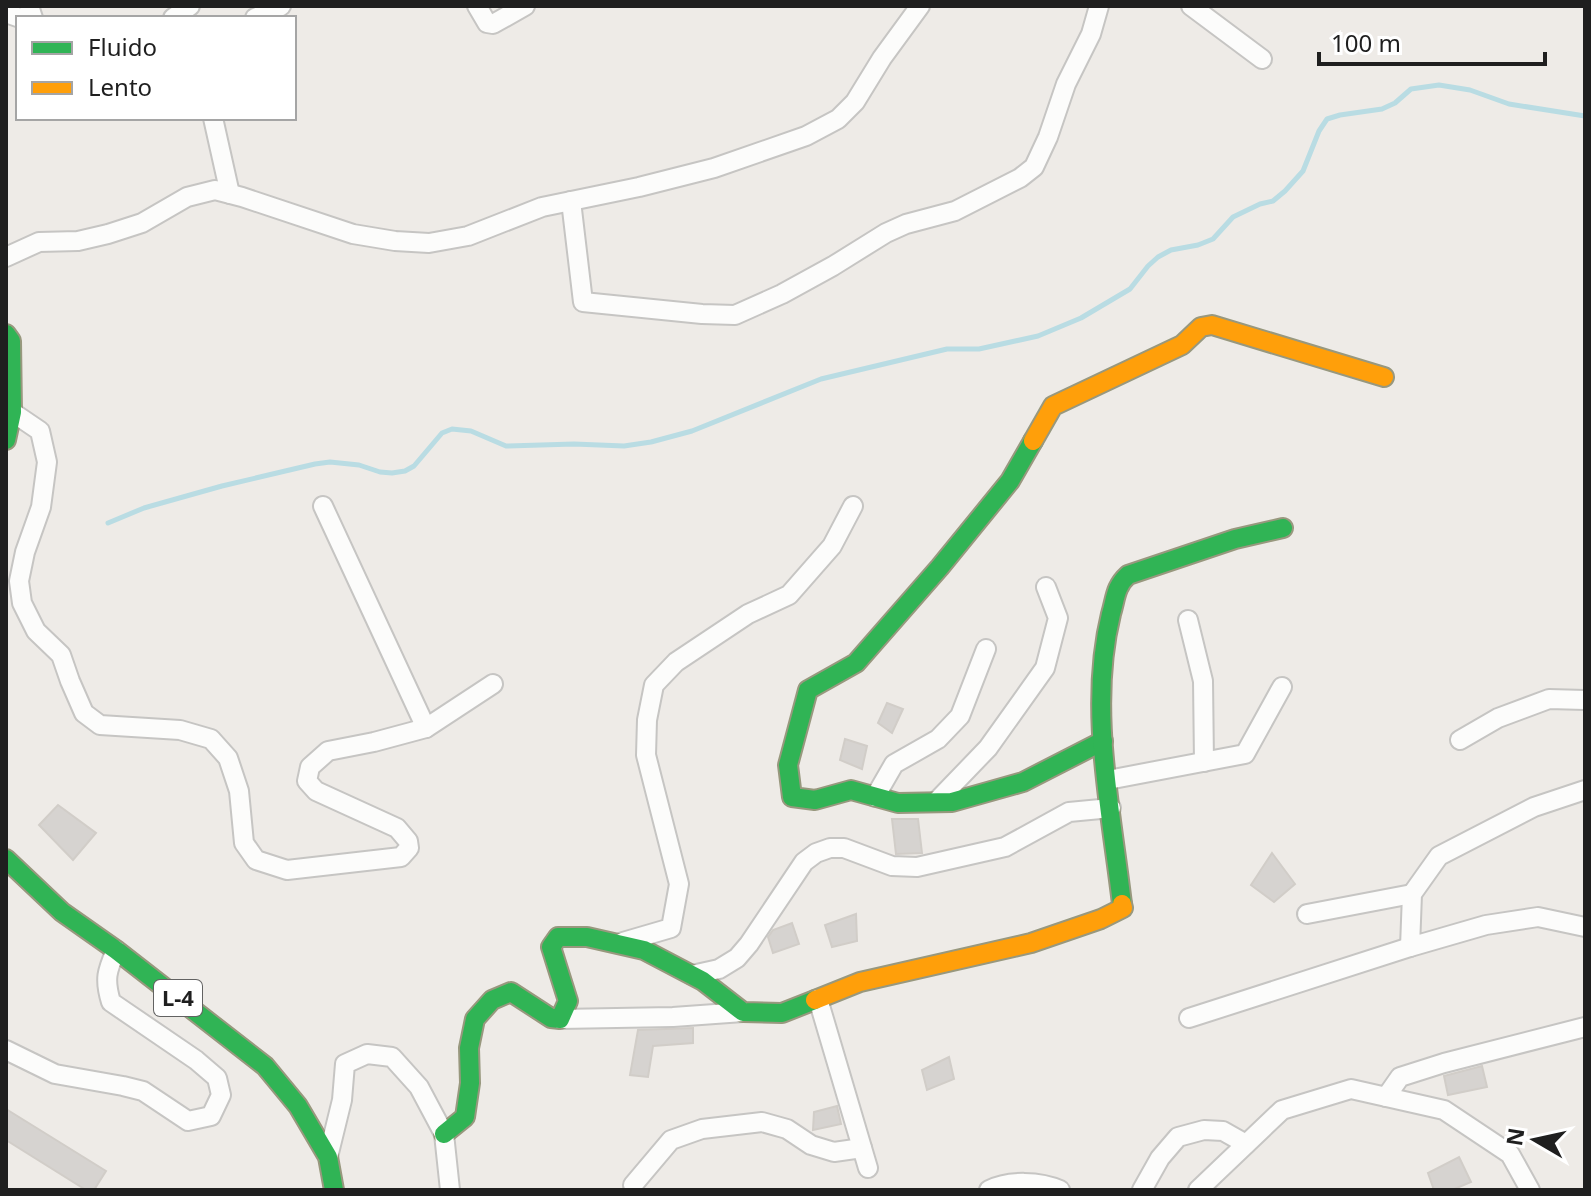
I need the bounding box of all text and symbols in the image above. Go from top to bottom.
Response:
legend [16,16,296,120]
scale bar [1319,16,1545,66]
text: 100 m [1331,26,1401,59]
text: Fluido [88,30,157,63]
text: Lento [88,70,152,103]
road number: L-4 [154,980,202,1016]
north arrow [1495,1100,1575,1180]
text: N [1498,1126,1530,1148]

